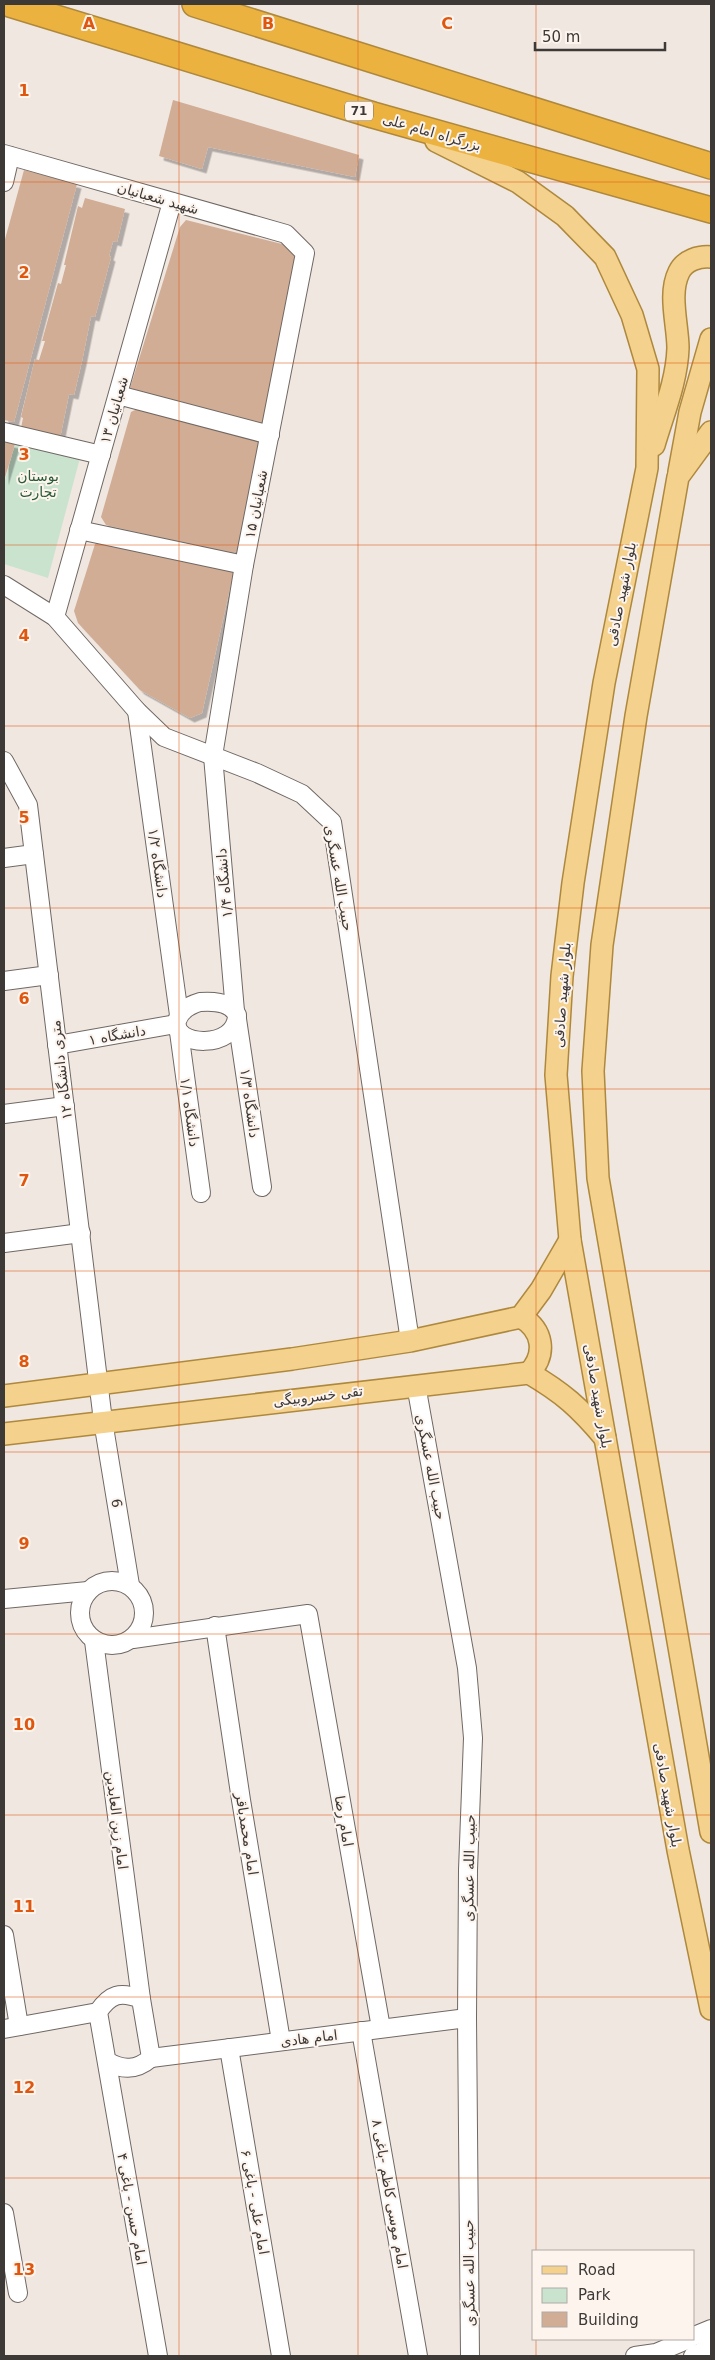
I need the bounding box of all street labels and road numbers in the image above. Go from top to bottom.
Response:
road number: 71 [345,102,373,120]
street label: بزرگراه امام علی [381,110,483,155]
street label: شهید شعبانیان [115,179,201,218]
street label: شعبانیان ۱۳ [97,375,131,445]
street label: شعبانیان ۱۵ [242,469,270,539]
street label: بلوار شهید صادقی [603,541,640,648]
street label: حبیب الله عسگری [321,824,356,932]
street label: دانشگاه ۱/۲ [145,827,171,899]
street label: دانشگاه ۱/۴ [213,847,235,919]
street label: بلوار شهید صادقی [550,942,575,1048]
street label: ۱۲ متری دانشگاه [47,1019,76,1121]
street label: دانشگاه ۱ [87,1022,147,1048]
street label: دانشگاه ۱/۳ [237,1067,263,1139]
street label: دانشگاه ۱/۱ [177,1076,203,1148]
street label: بلوار شهید صادقی [580,1343,615,1450]
street label: تقی خسروبیگی [272,1383,364,1410]
street label: حبیب الله عسگری [412,1413,449,1521]
street label: 6 [108,1497,126,1509]
street label: بلوار شهید صادقی [650,1742,685,1849]
street label: امام زین العابدین [102,1770,131,1870]
street label: امام محمدباقر [231,1791,261,1877]
street label: امام رضا [331,1794,356,1848]
street label: حبیب الله عسگری [460,1814,479,1922]
street label: امام هادی [279,2027,339,2049]
street label: امام موسی کاظم -باغی ۸ [368,2118,411,2270]
street label: امام علی - باغی ۶ [238,2148,272,2256]
street label: امام حسن - باغی ۴ [113,2152,150,2267]
street label: حبیب الله عسگری [460,2219,479,2327]

